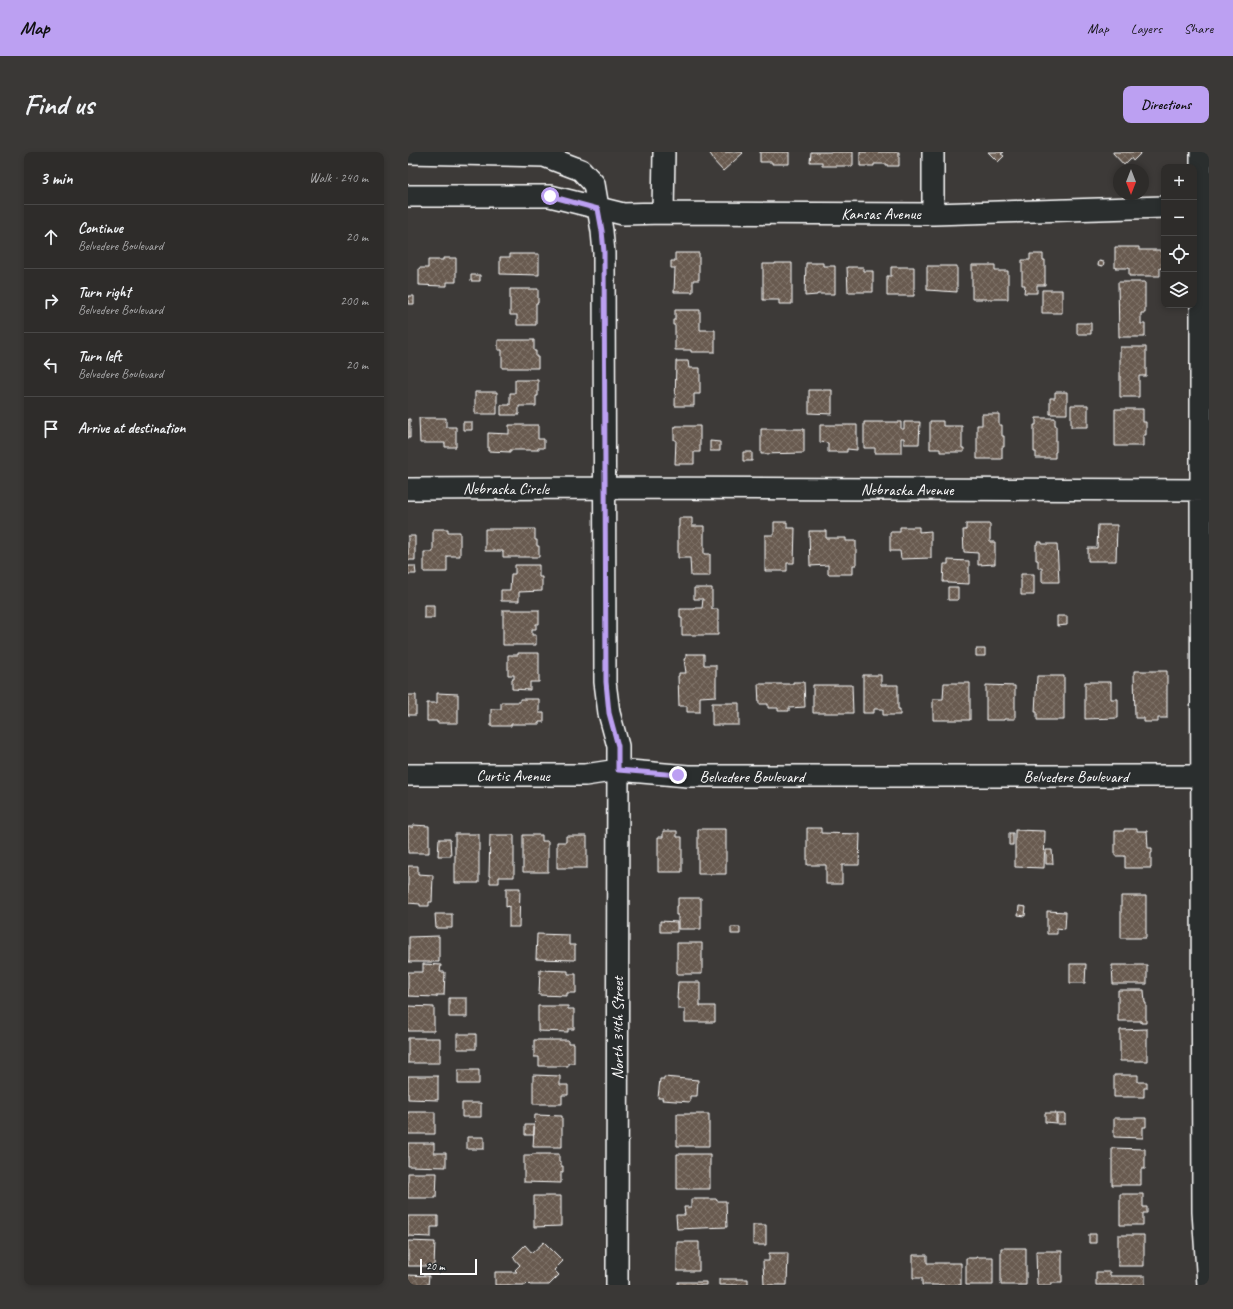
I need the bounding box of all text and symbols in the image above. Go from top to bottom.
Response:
text: Map [20,16,50,40]
text: Map [1087,20,1109,37]
text: Layers [1131,20,1162,37]
text: Share [1184,20,1213,37]
button: Directions [1123,86,1209,123]
text: Find us [24,87,94,122]
north arrow [1113,164,1149,200]
map controls [1161,164,1197,308]
button: + [1161,164,1197,200]
text: 3 min [40,168,73,189]
text: Walk · 240 m [309,170,368,186]
route start [541,187,559,205]
button: − [1161,200,1197,236]
street label: Kansas Avenue [841,204,923,224]
text: Continue [78,219,123,238]
icon: ahead [40,226,62,248]
text: 20 m [346,229,368,245]
button: locate [1161,236,1197,272]
text: Belvedere Boulevard [78,238,163,254]
button: layers [1161,272,1197,308]
text: Turn right [78,283,131,302]
icon: right [40,290,62,312]
text: 200 m [340,293,368,309]
text: Belvedere Boulevard [78,302,163,318]
text: Turn left [78,347,121,366]
icon: left [40,354,62,376]
text: 20 m [346,357,368,373]
text: Belvedere Boulevard [78,366,163,382]
icon: arrive [40,418,62,440]
text: Arrive at destination [78,419,185,438]
street label: Nebraska Circle [463,479,551,499]
street label: Nebraska Avenue [861,480,955,500]
street label: Curtis Avenue [476,766,552,786]
route end [669,766,687,784]
street label: Belvedere Boulevard [700,767,807,787]
street label: Belvedere Boulevard [1024,767,1131,787]
street label: North 34th Street [608,975,628,1079]
scale bar [420,1257,477,1276]
text: 20 m [426,1259,445,1273]

